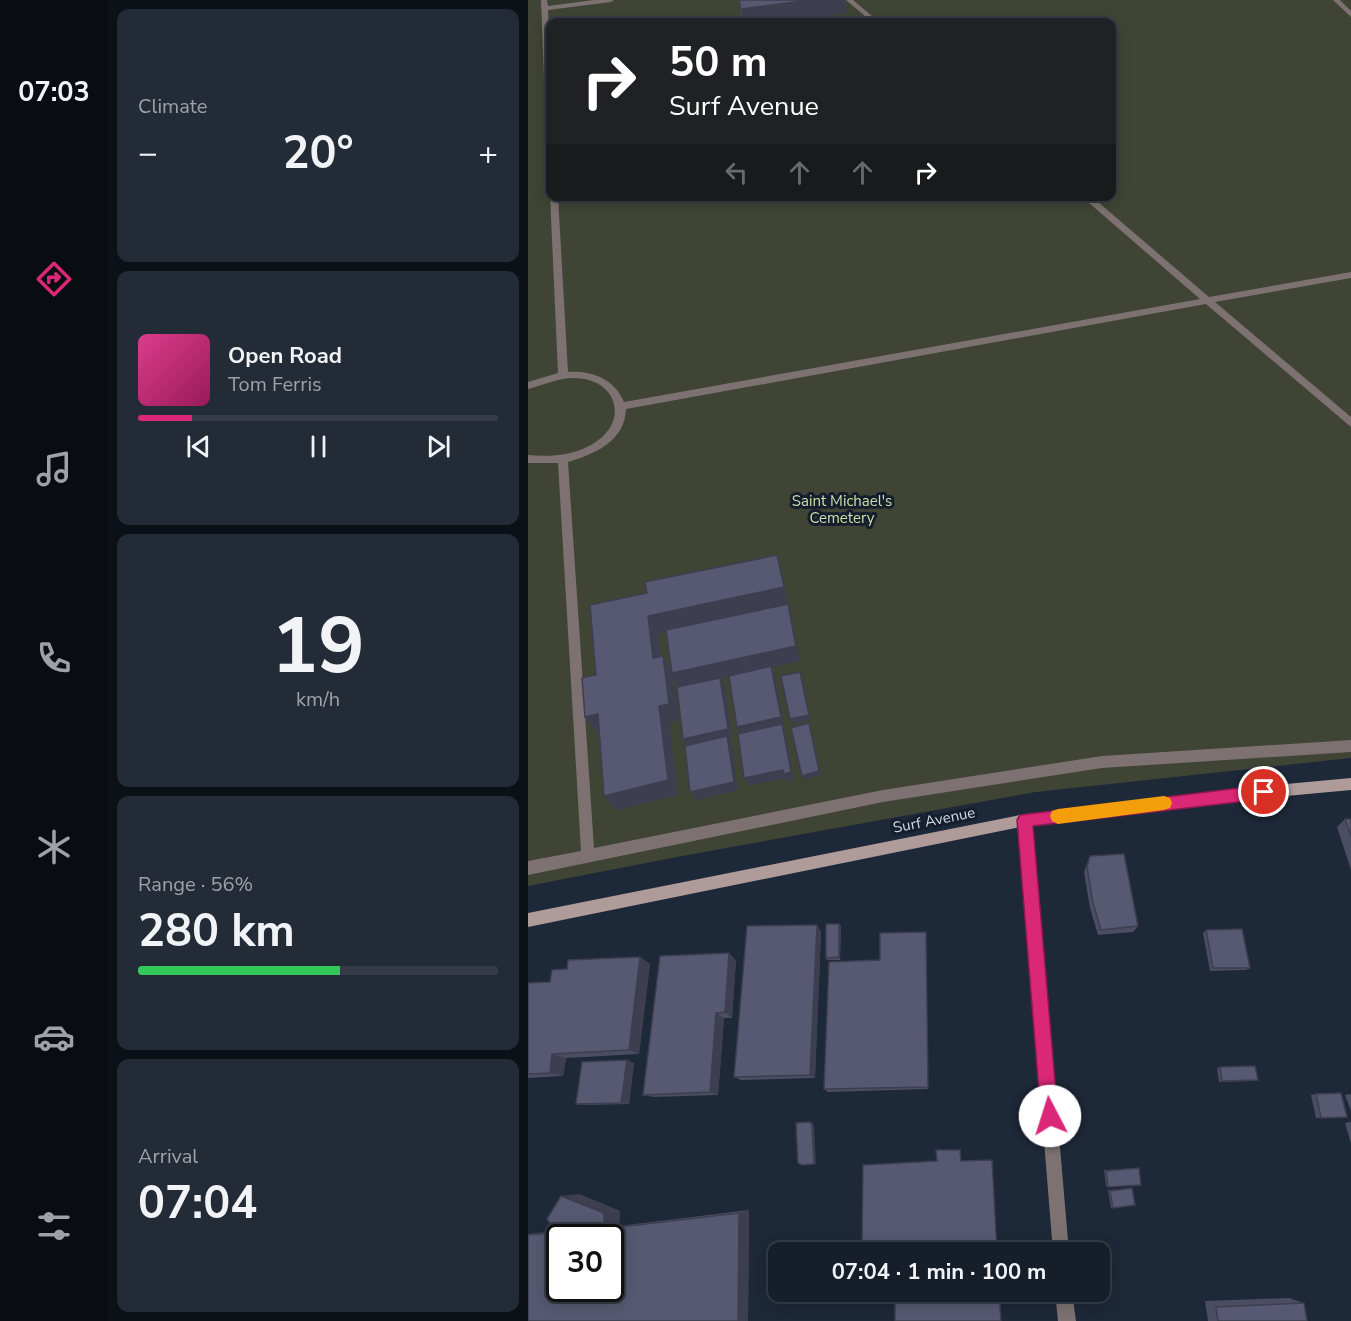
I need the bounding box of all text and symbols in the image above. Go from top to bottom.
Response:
text: 50 m [669,34,768,91]
icon: right [570,42,648,120]
text: 07:03 [18,74,90,111]
text: Surf Avenue [669,88,819,125]
text: Climate [138,93,207,120]
text: 20° [282,123,354,184]
text: − [138,131,158,176]
text: + [478,131,498,176]
icon: left [720,156,753,189]
icon: ahead [783,156,816,189]
icon: ahead [846,156,879,189]
icon: right [909,156,942,189]
icon: directions [33,258,75,300]
text: Open Road [228,341,342,371]
text: Tom Ferris [228,371,322,398]
icon: previous [182,430,215,463]
icon: pause [302,430,335,463]
icon: next [422,430,455,463]
icon: music [33,448,75,490]
park label: Saint Michael's Cemetery [792,491,892,528]
text: 19 [271,593,365,700]
icon: phone [33,637,75,679]
text: km/h [296,686,340,713]
pin [1238,766,1289,817]
icon: arrive [1247,775,1280,808]
street label: Surf Avenue [891,802,977,838]
icon: climate [33,826,75,868]
text: Range · 56% [138,871,253,898]
text: 280 km [138,901,295,962]
icon: car [33,1016,75,1058]
position arrow [1018,1084,1082,1148]
text: Arrival [138,1143,198,1170]
text: 07:04 [138,1173,257,1234]
icon: filters [33,1205,75,1247]
speed limit sign: 30 [546,1224,624,1302]
text: 07:04 · 1 min · 100 m [832,1257,1046,1287]

